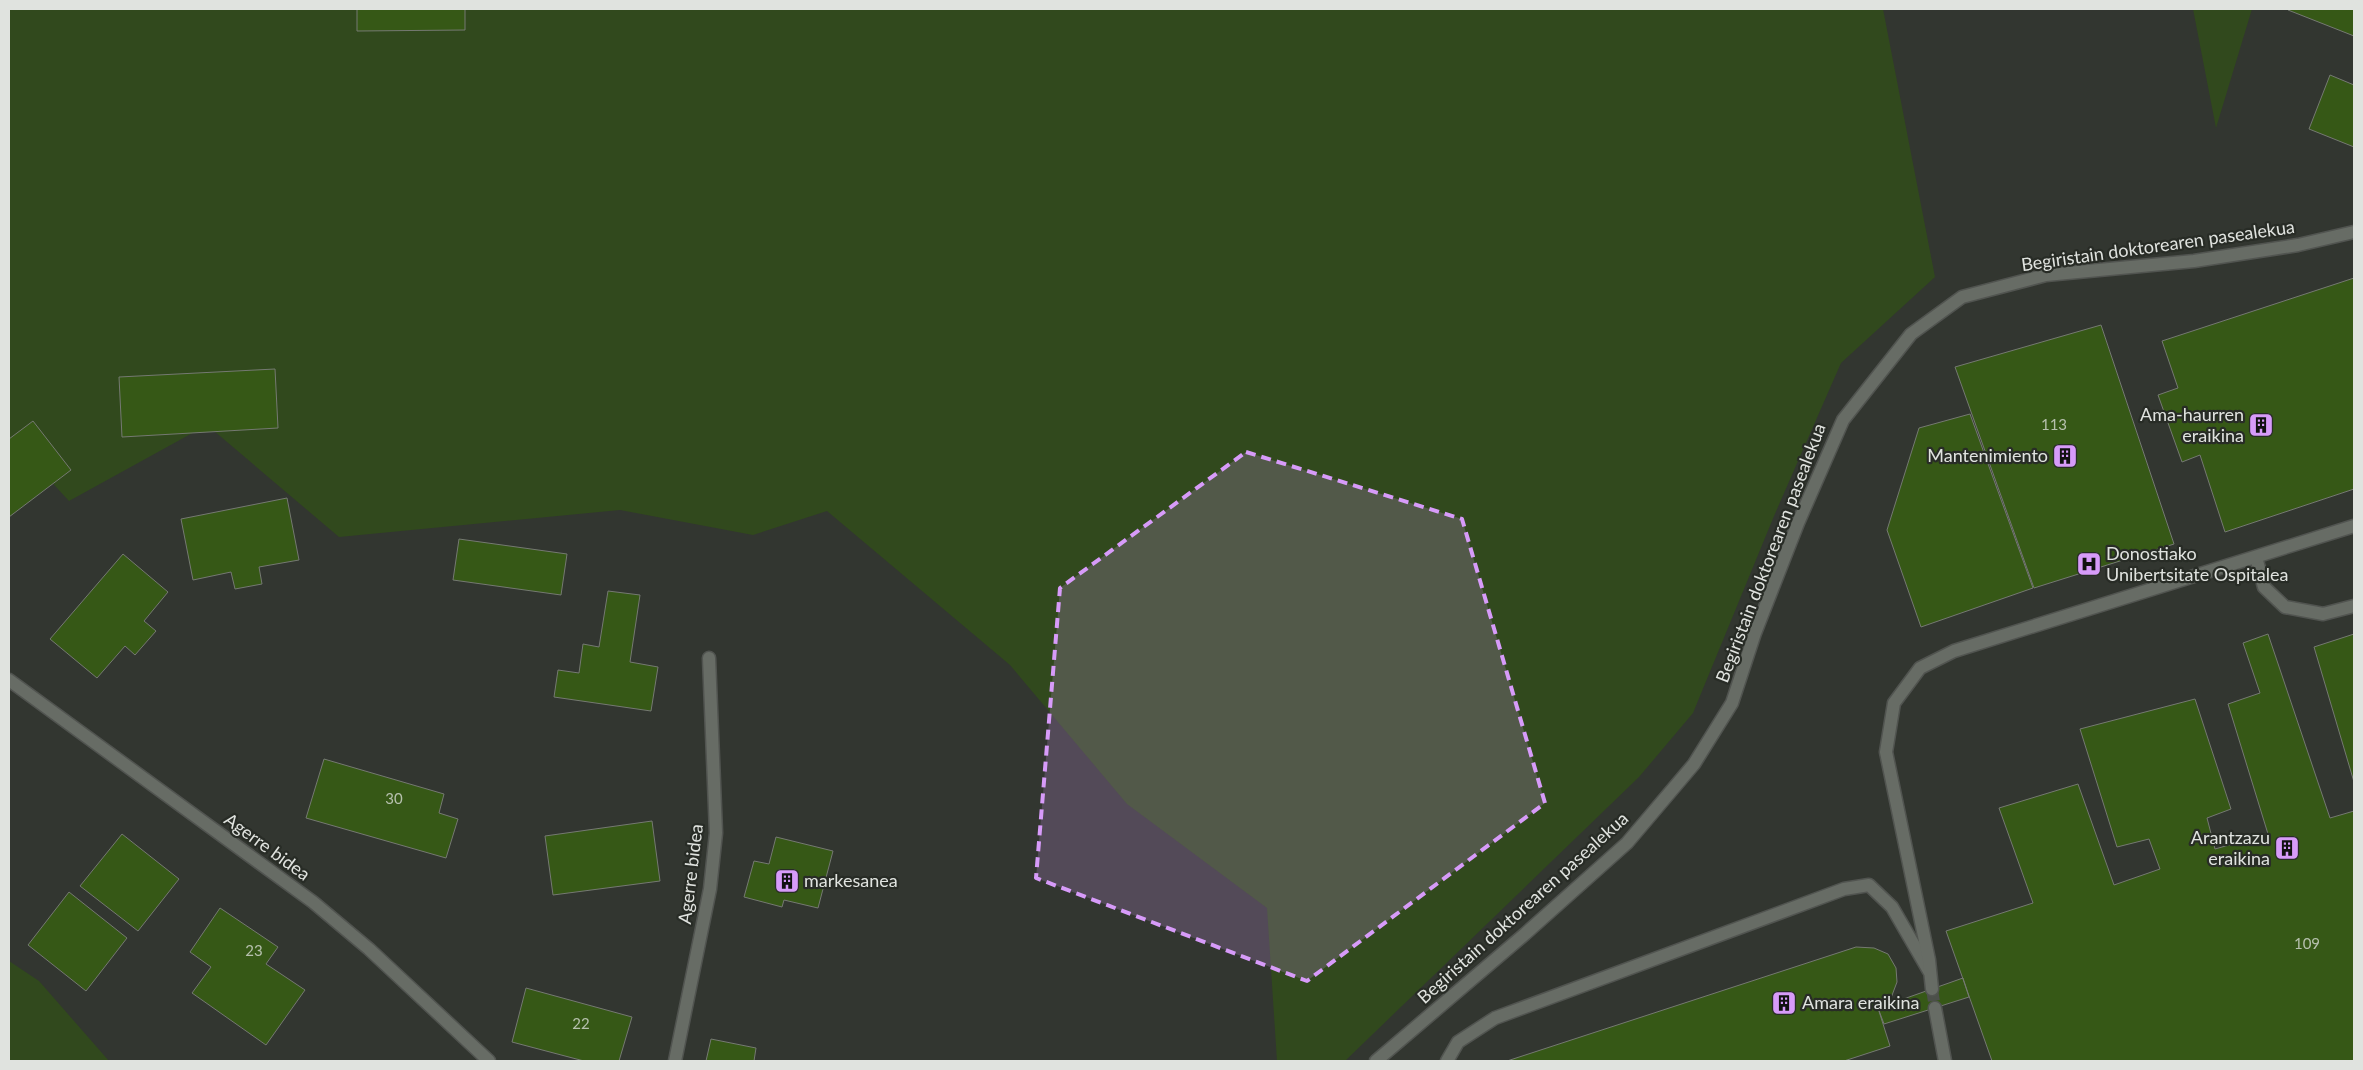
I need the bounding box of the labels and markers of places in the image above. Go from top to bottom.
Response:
place label: Ama-haurren eraikina [2140,403,2244,446]
building icon: Ama-haurren eraikina [2248,412,2274,438]
building icon: Mantenimiento [2052,443,2078,469]
place label: Mantenimiento [1927,444,2048,466]
place label: Donostiako Unibertsitate Ospitalea [2106,542,2288,585]
hospital icon: Donostiako Unibertsitate Ospitalea [2076,551,2102,577]
place label: Arantzazu eraikina [2191,826,2270,869]
building icon: Arantzazu eraikina [2274,835,2300,861]
building icon: markesanea [774,868,800,894]
place label: markesanea [804,869,898,891]
building icon: Amara eraikina [1771,990,1797,1016]
place label: Amara eraikina [1802,991,1920,1013]

